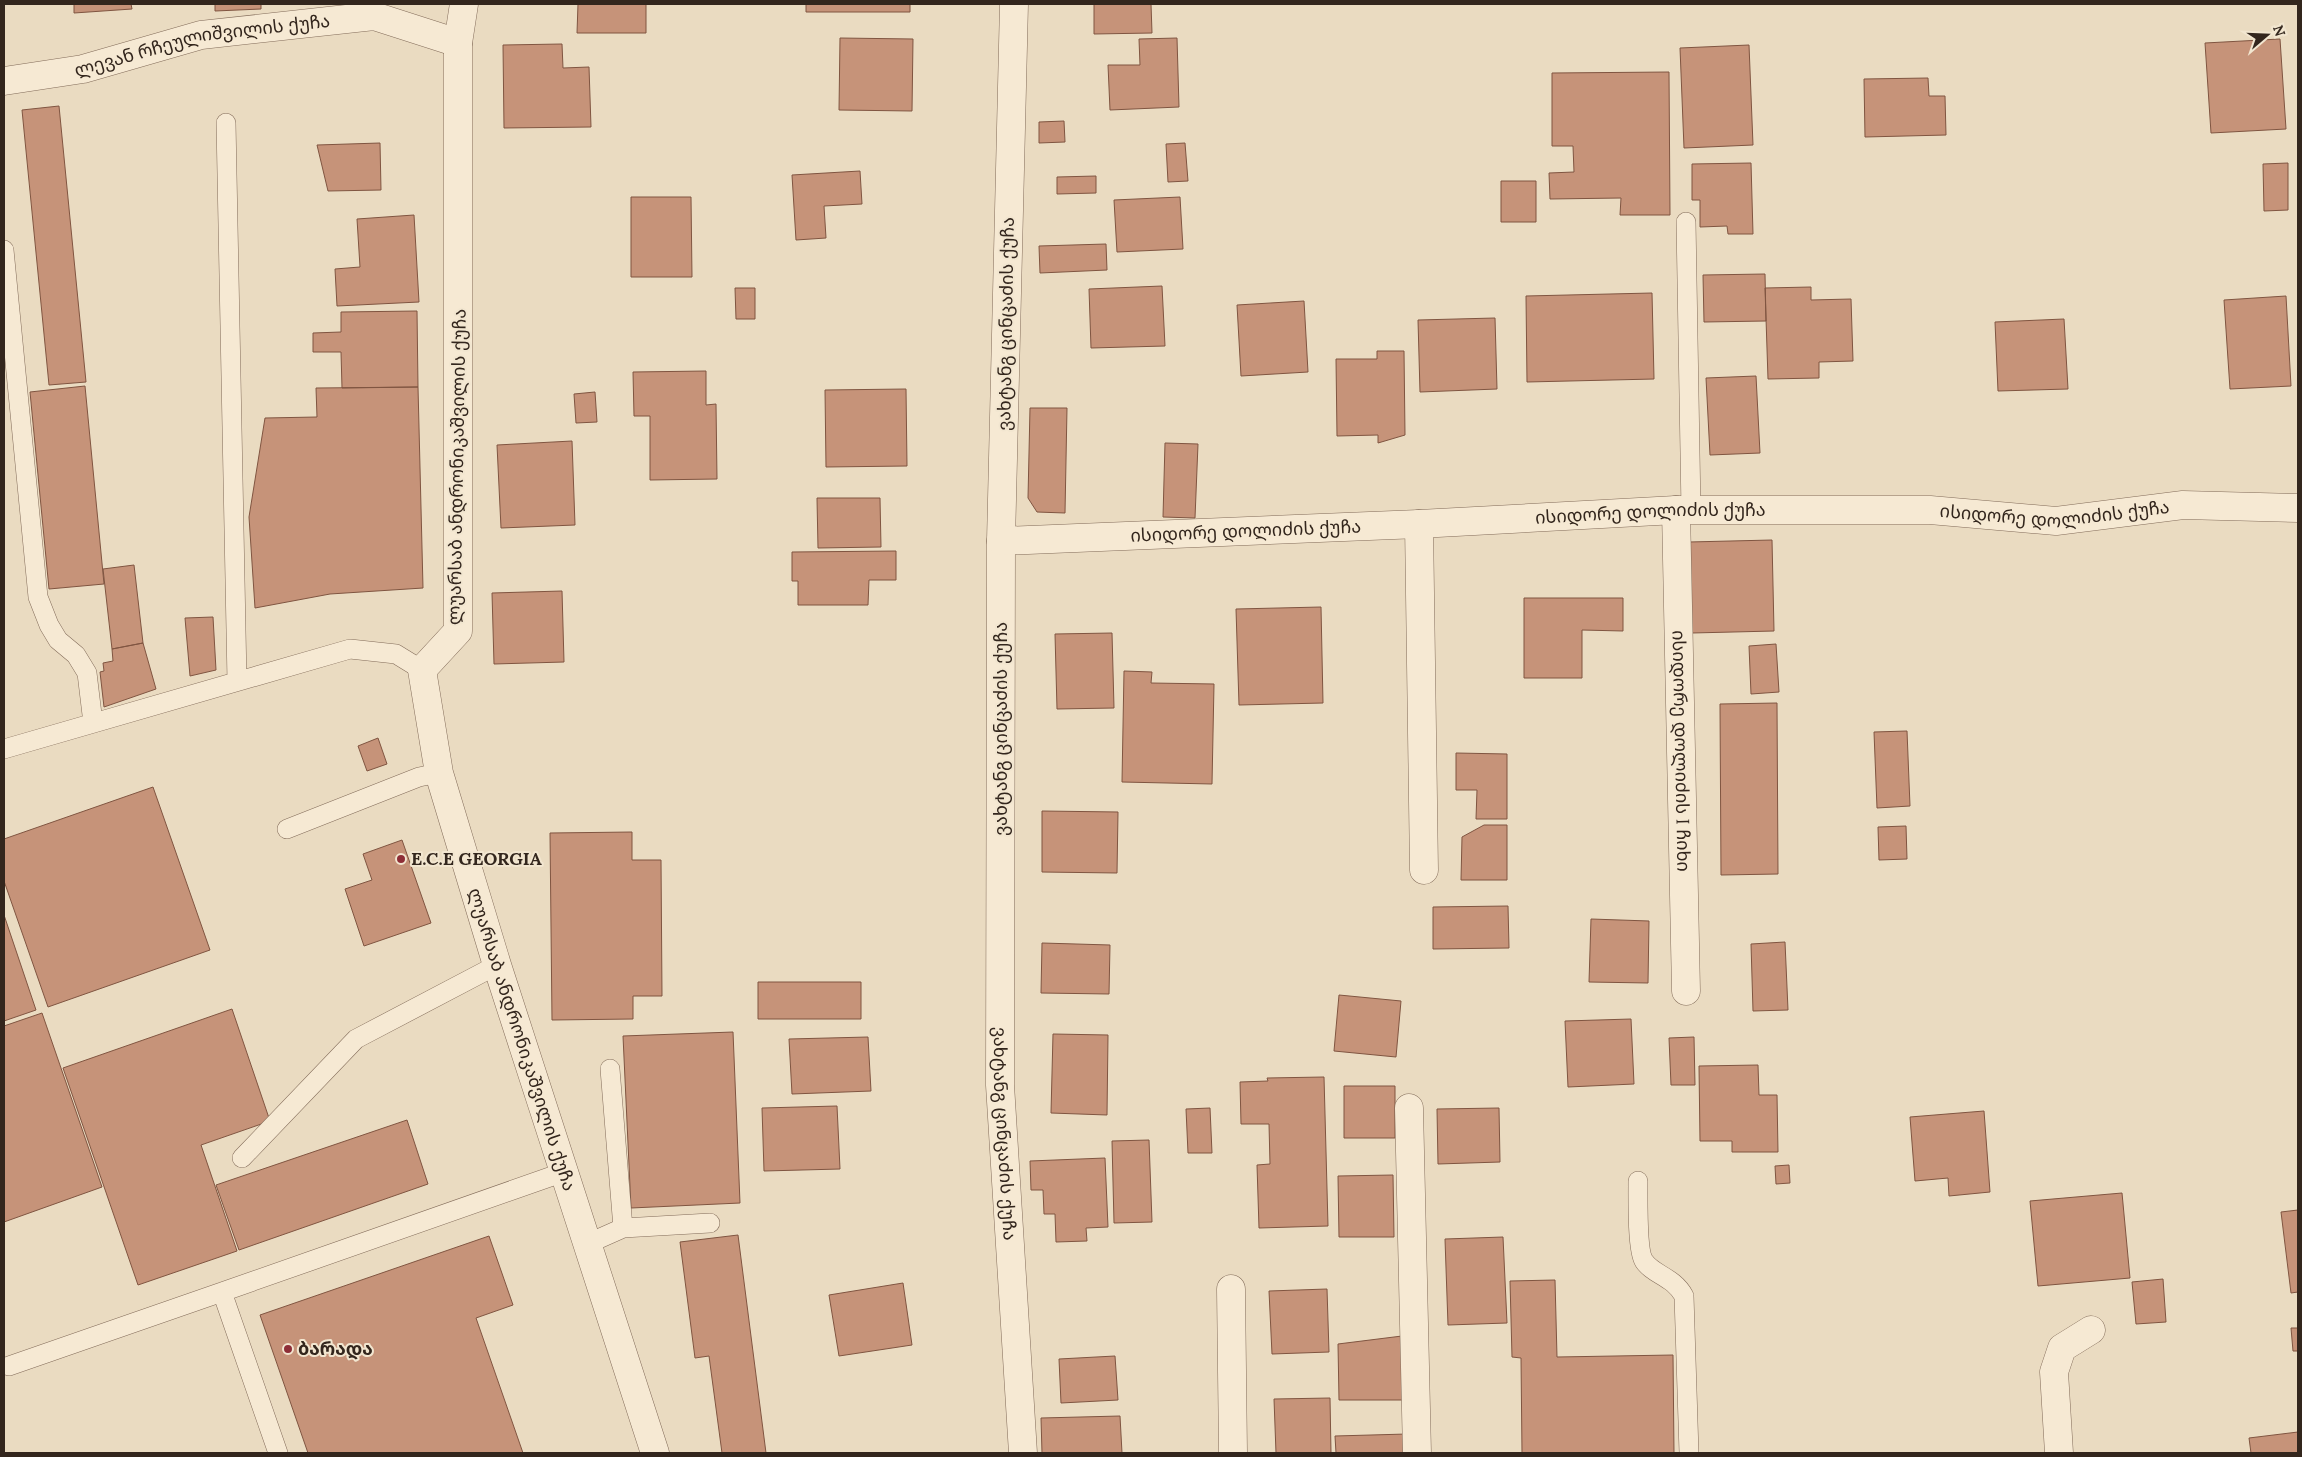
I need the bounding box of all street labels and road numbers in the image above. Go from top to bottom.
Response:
street label: ლევან რჩეულიშვილის ქუჩა [72,9,331,82]
street label: ვახტანგ ცინცაძის ქუჩა [992,217,1019,431]
street label: ლუარსაბ ანდრონიკაშვილის ქუჩა [442,309,471,625]
street label: ისიდორე დოლიძის ქუჩა [1939,495,2171,532]
street label: ისიდორე დოლიძის ქუჩა [1534,498,1766,529]
street label: ისიდორე დოლიძის ქუჩა [1130,514,1362,547]
street label: ვახტანგ ცინცაძის ქუჩა [989,622,1012,836]
street label: ისიდორე დოლიძის I ჩიხი [1667,630,1696,872]
street label: ლუარსაბ ანდრონიკაშვილის ქუჩა [463,885,581,1194]
street label: ვახტანგ ცინცაძის ქუჩა [989,1027,1022,1241]

